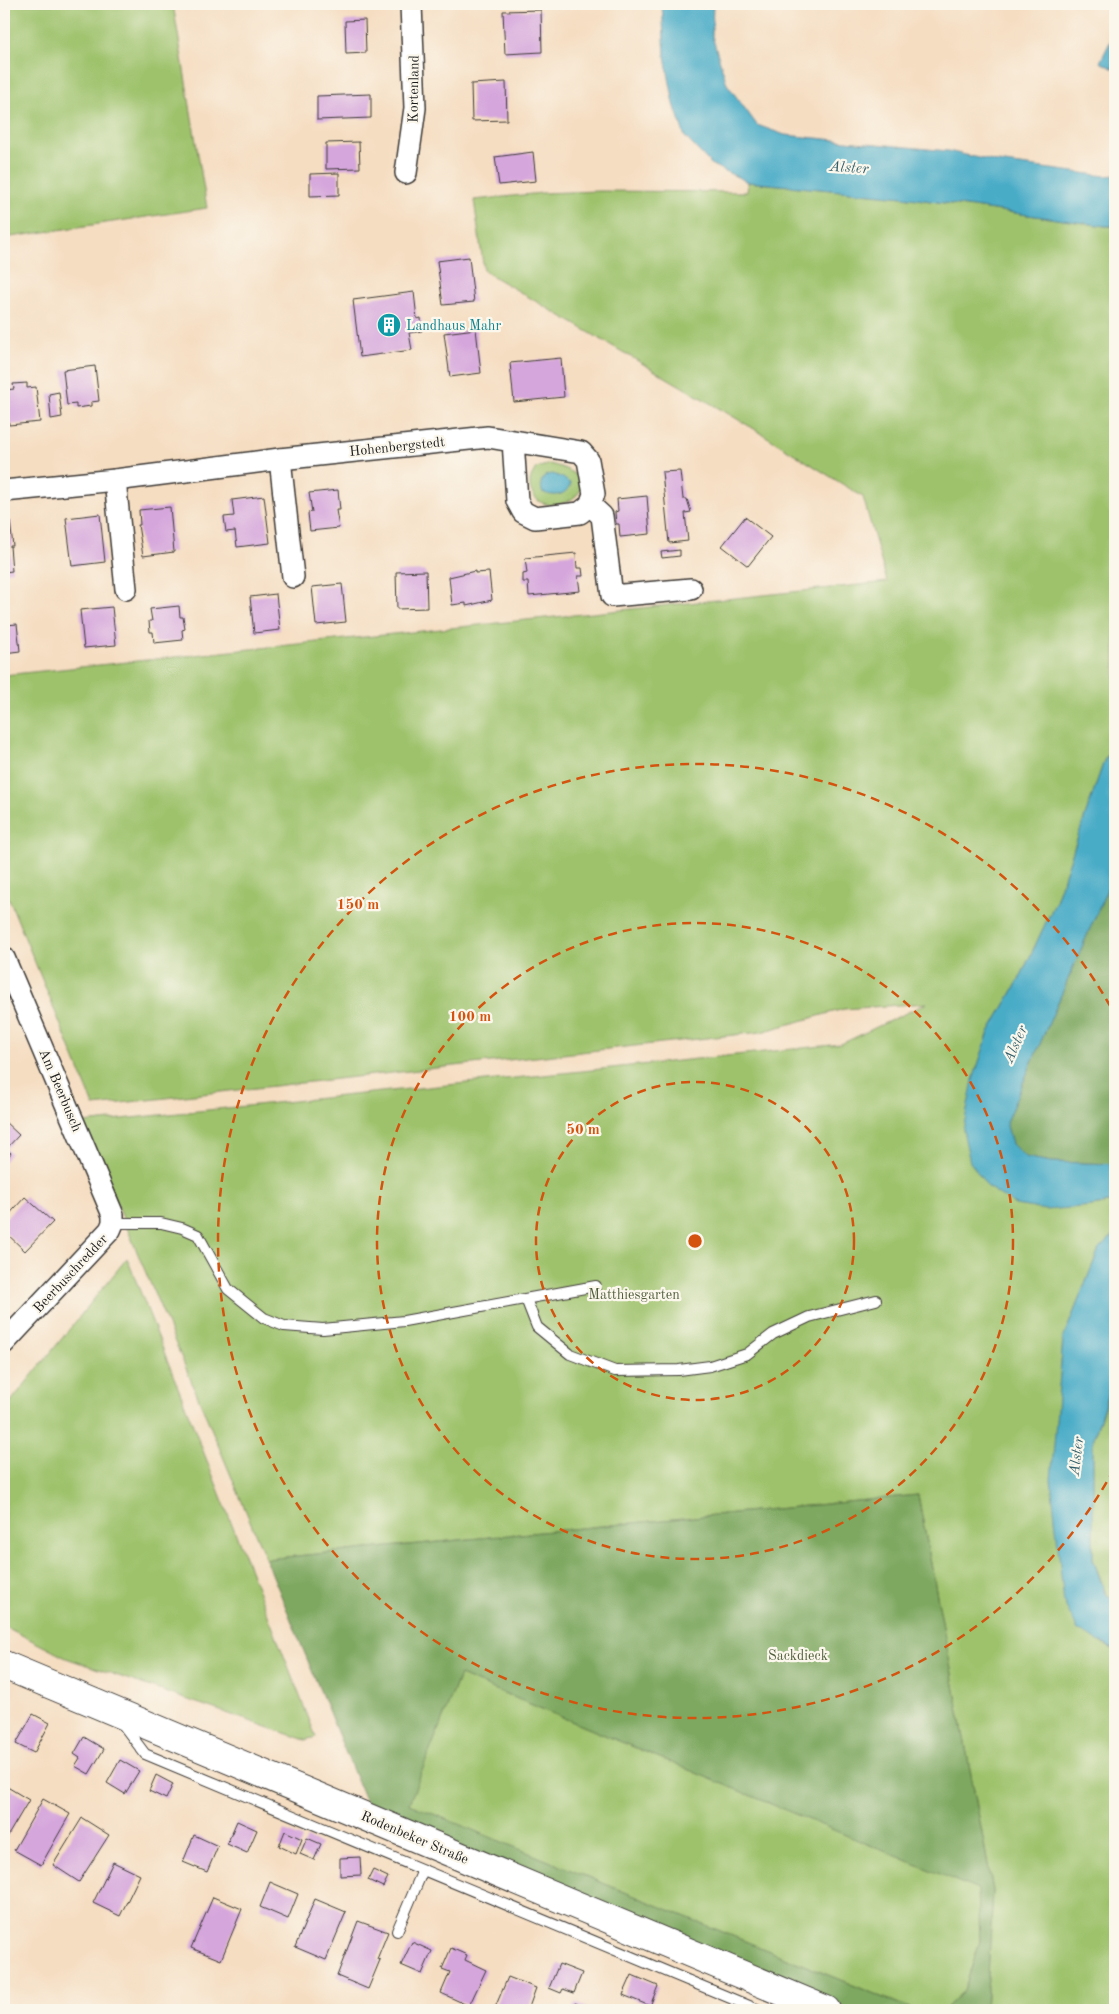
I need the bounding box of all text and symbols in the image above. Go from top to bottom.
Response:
street label: Kortenland [406,55,422,123]
water label: Alster [828,160,869,177]
building icon: Landhaus Mahr [376,312,402,338]
place label: Landhaus Mahr [406,319,501,333]
street label: Hohenbergstedt [349,435,446,459]
text: 150 m [337,898,379,913]
text: 100 m [449,1010,491,1025]
water label: Alster [1001,1023,1031,1066]
street label: Am Beerbusch [36,1047,84,1134]
text: 50 m [566,1123,600,1138]
street label: Beerbuschredder [31,1232,111,1316]
centre of rings [686,1232,704,1250]
park label: Matthiesgarten [588,1288,680,1302]
water label: Alster [1068,1435,1087,1477]
park label: Sackdieck [768,1649,828,1663]
street label: Rodenbeker Straße [359,1809,470,1867]

